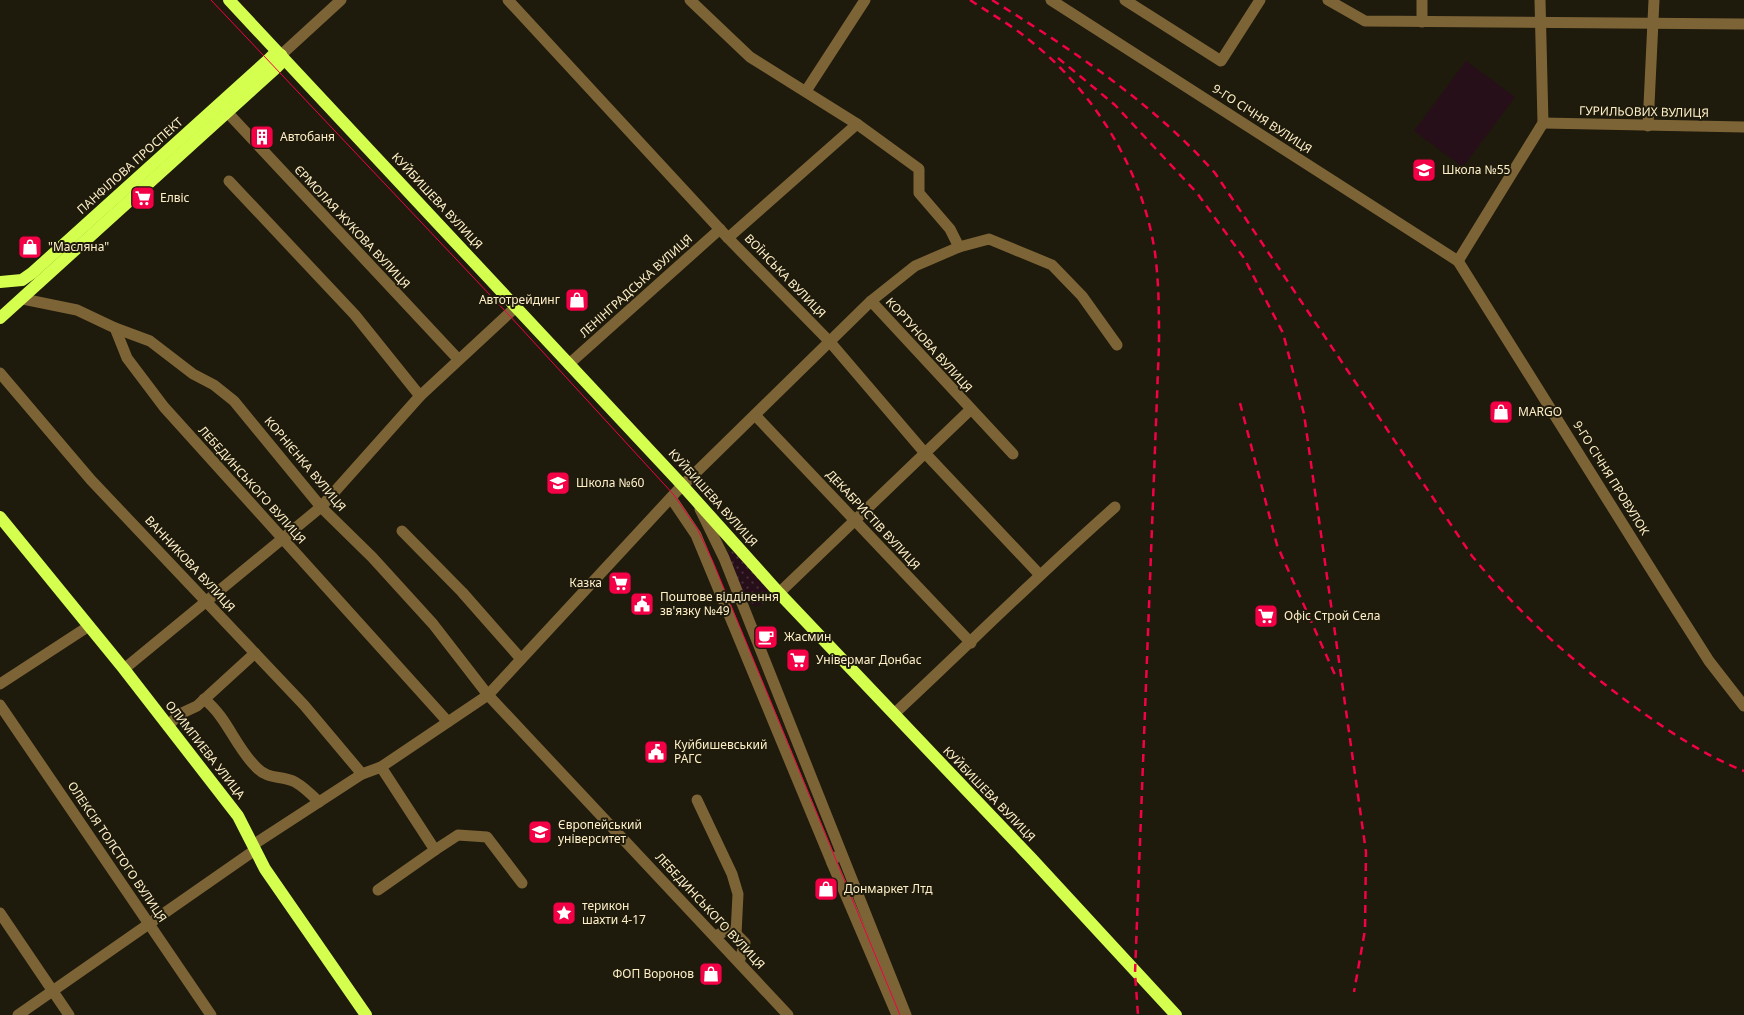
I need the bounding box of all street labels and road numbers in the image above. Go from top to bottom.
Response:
street label: 9-ГО СІЧНЯ ВУЛИЦЯ [1209,80,1315,157]
street label: ГУРИЛЬОВИХ ВУЛИЦЯ [1579,102,1709,121]
street label: ПАНФІЛОВА ПРОСПЕКТ [73,113,187,218]
street label: КУЙБИШЕВА ВУЛИЦЯ [388,149,487,253]
street label: ЄРМОЛАЯ ЖУКОВА ВУЛИЦЯ [291,161,414,292]
street label: ЛЕНІНГРАДСЬКА ВУЛИЦЯ [575,230,696,341]
street label: ВОЇНСЬКА ВУЛИЦЯ [741,230,830,321]
street label: КОРТУНОВА ВУЛИЦЯ [882,293,977,396]
street label: КОРНІЄНКА ВУЛИЦЯ [261,413,350,515]
street label: 9-ГО СІЧНЯ ПРОВУЛОК [1569,417,1654,539]
street label: ЛЕБЕДИНСЬКОГО ВУЛИЦЯ [195,422,310,547]
street label: КУЙБИШЕВА ВУЛИЦЯ [665,445,762,550]
street label: ДЕКАБРИСТІВ ВУЛИЦЯ [822,466,924,573]
street label: ВАННИКОВА ВУЛИЦЯ [141,512,239,615]
street label: ОЛИМПИЕВА УЛИЦА [162,697,249,803]
street label: КУЙБИШЕВА ВУЛИЦЯ [939,742,1039,845]
street label: ОЛЕКСІЯ ТОЛСТОГО ВУЛИЦЯ [64,778,171,925]
street label: ЛЕБЕДИНСЬКОГО ВУЛИЦЯ [652,849,769,973]

